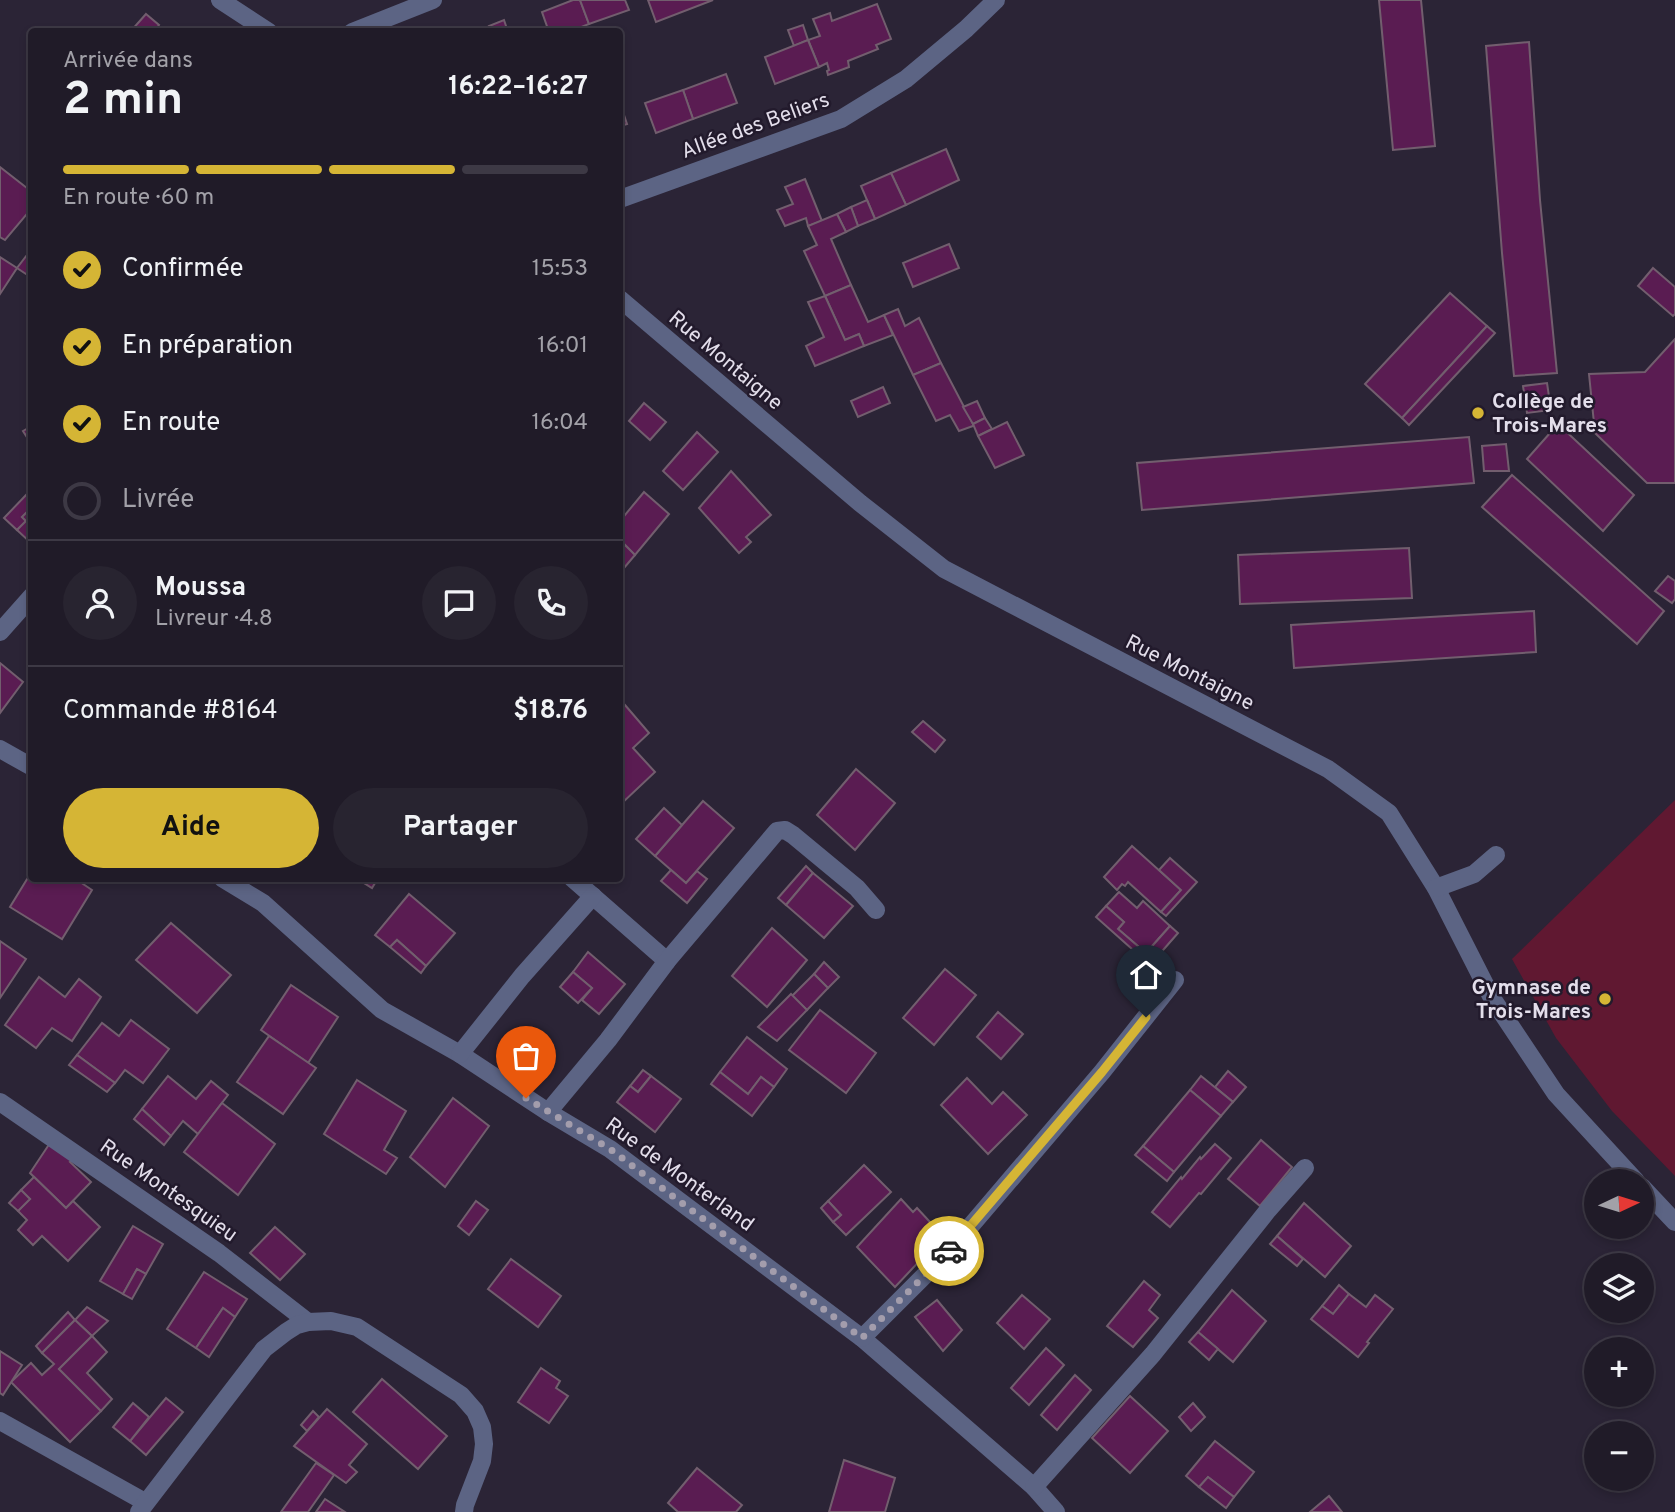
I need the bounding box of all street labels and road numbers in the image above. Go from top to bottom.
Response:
street label: Allée des Beliers [678,87,833,166]
street label: Rue Montaigne [662,305,788,417]
street label: Rue Montaigne [1120,629,1258,717]
street label: Rue de Monterland [599,1112,759,1238]
street label: Rue Montesquieu [94,1134,242,1249]

